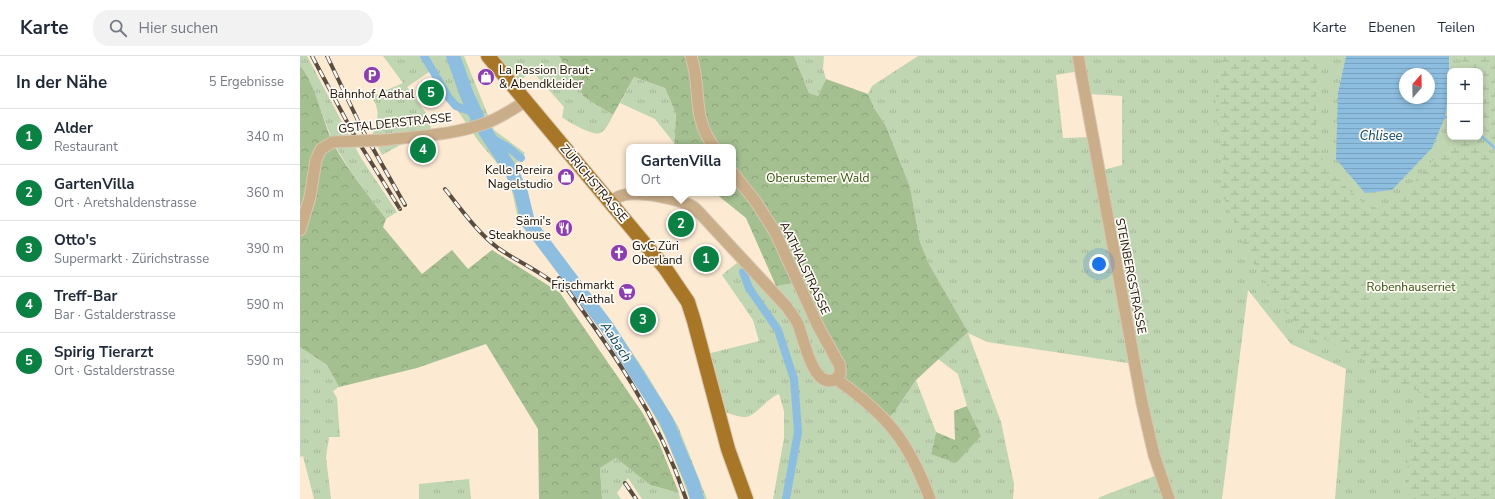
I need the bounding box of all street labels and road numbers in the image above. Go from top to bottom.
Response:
street label: GSTALDERSTRASSE [337,109,453,137]
street label: ZÜRICHSTRASSE [557,141,631,225]
street label: STEINBERGSTRASSE [1112,217,1150,335]
street label: AATHALSTRASSE [776,219,834,317]

